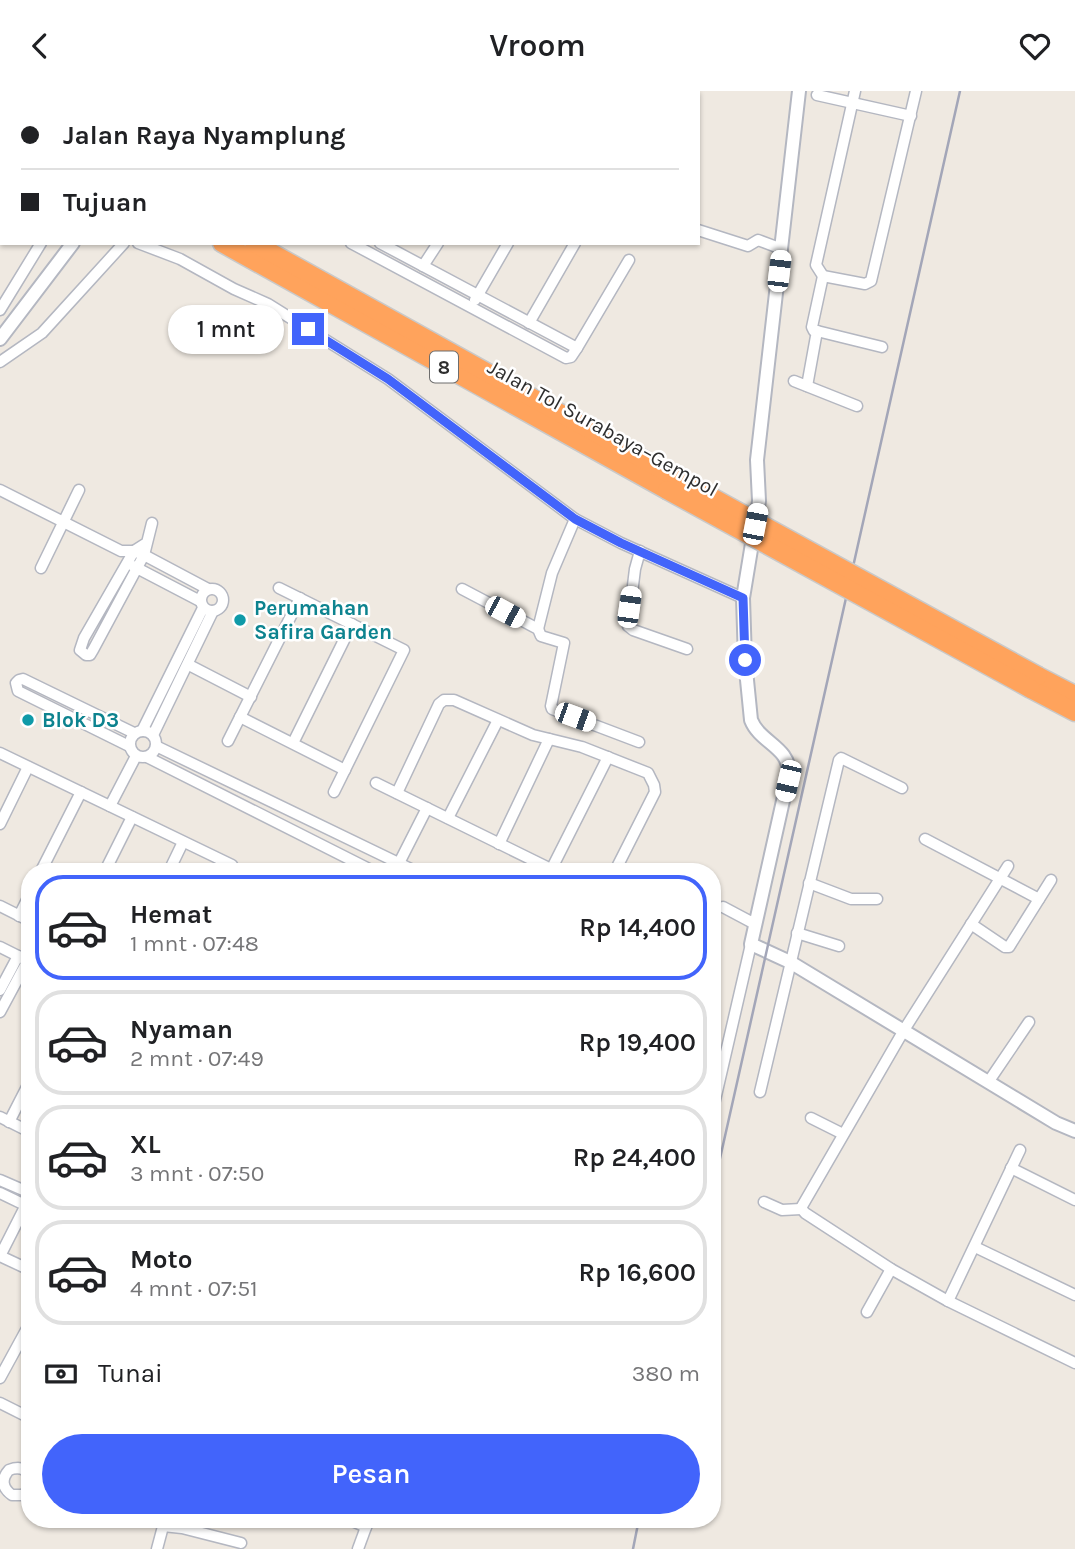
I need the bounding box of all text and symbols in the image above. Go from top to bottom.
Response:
icon: back [21,27,59,65]
text: Vroom [489,27,586,64]
icon: heart [1016,27,1054,65]
text: Jalan Raya Nyamplung [63,120,346,151]
text: Tujuan [63,187,147,218]
car [767,249,792,293]
callout: 1 mnt [168,305,284,353]
route end [292,313,324,345]
text: 1 mnt [197,316,255,343]
road number: 8 [430,351,458,383]
street label: Jalan Tol Surabaya–Gempol [484,355,722,501]
car [741,501,770,547]
car [616,585,643,629]
car [482,593,529,631]
place label: Perumahan Safira Garden [254,596,392,644]
marker: Perumahan Safira Garden [232,612,248,628]
route start [729,644,761,676]
car [552,700,599,734]
place label: Blok D3 [42,708,119,732]
marker: Blok D3 [20,712,36,728]
car [774,758,803,804]
icon: car [46,896,109,959]
text: Hemat [130,899,212,930]
text: Rp 14,400 [579,912,696,943]
text: 1 mnt · 07:48 [130,930,259,957]
icon: car [46,1011,109,1074]
text: Nyaman [130,1014,233,1045]
text: Rp 19,400 [579,1027,696,1058]
text: 2 mnt · 07:49 [130,1045,264,1072]
icon: car [46,1126,109,1189]
text: XL [130,1129,161,1160]
text: Rp 24,400 [573,1142,696,1173]
text: 3 mnt · 07:50 [130,1160,265,1187]
icon: car [46,1241,109,1304]
text: Moto [130,1244,192,1275]
text: Rp 16,600 [579,1257,696,1288]
text: 4 mnt · 07:51 [130,1275,258,1302]
icon: cash [42,1355,80,1393]
text: Tunai [98,1358,163,1389]
text: 380 m [632,1360,700,1387]
button: Pesan [42,1434,700,1514]

